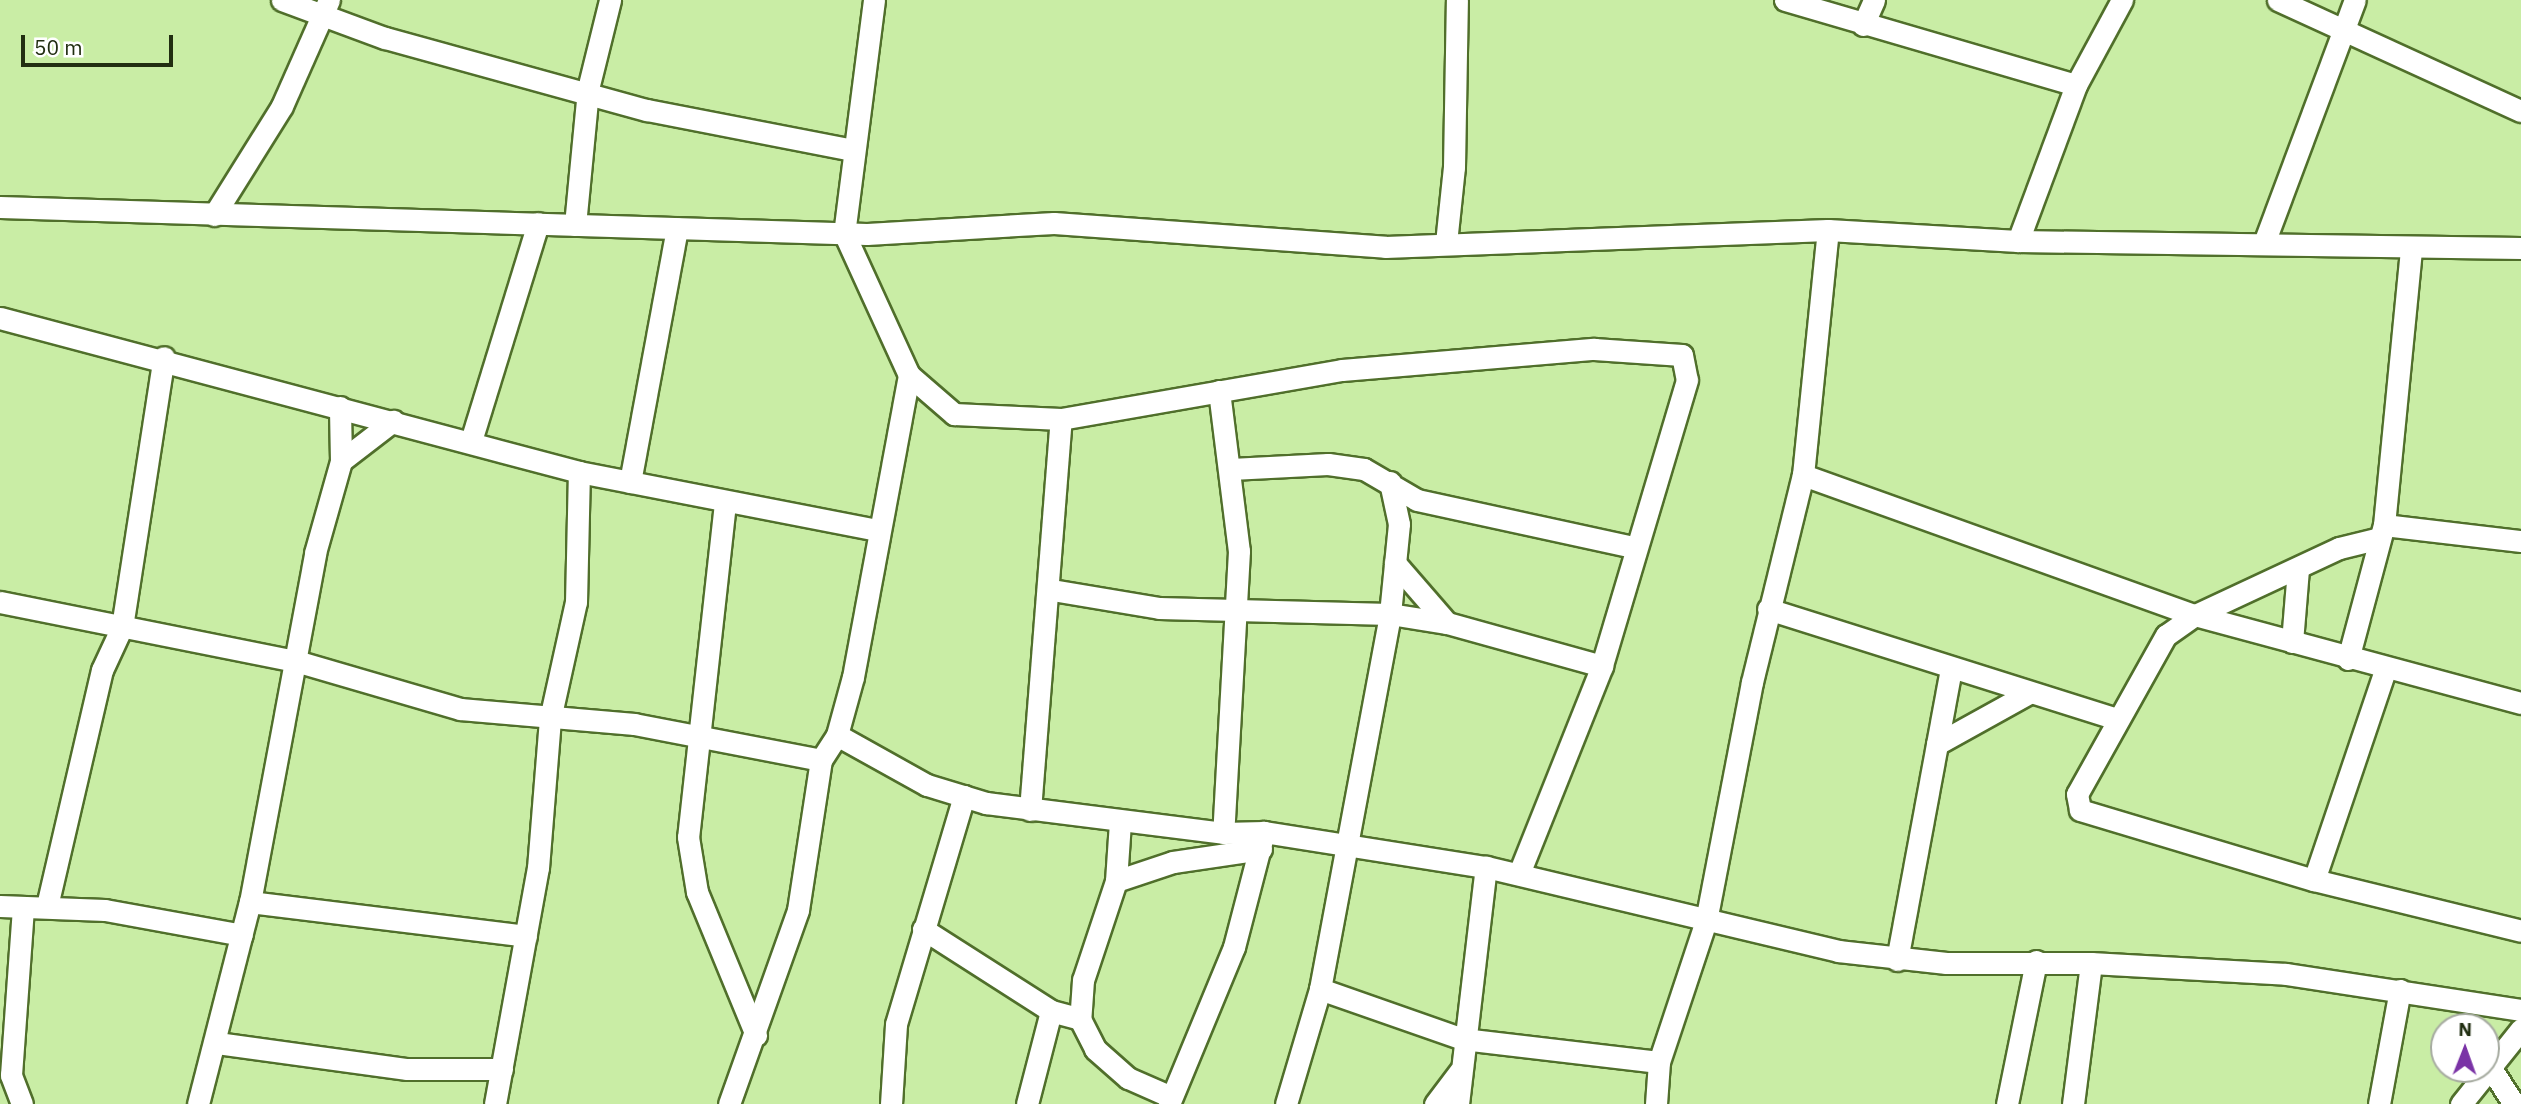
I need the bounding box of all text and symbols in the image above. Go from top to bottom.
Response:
scale bar [24,21,177,65]
text: 50 m [34,33,83,61]
north arrow [2430,1013,2500,1083]
text: N [2458,1017,2472,1041]

